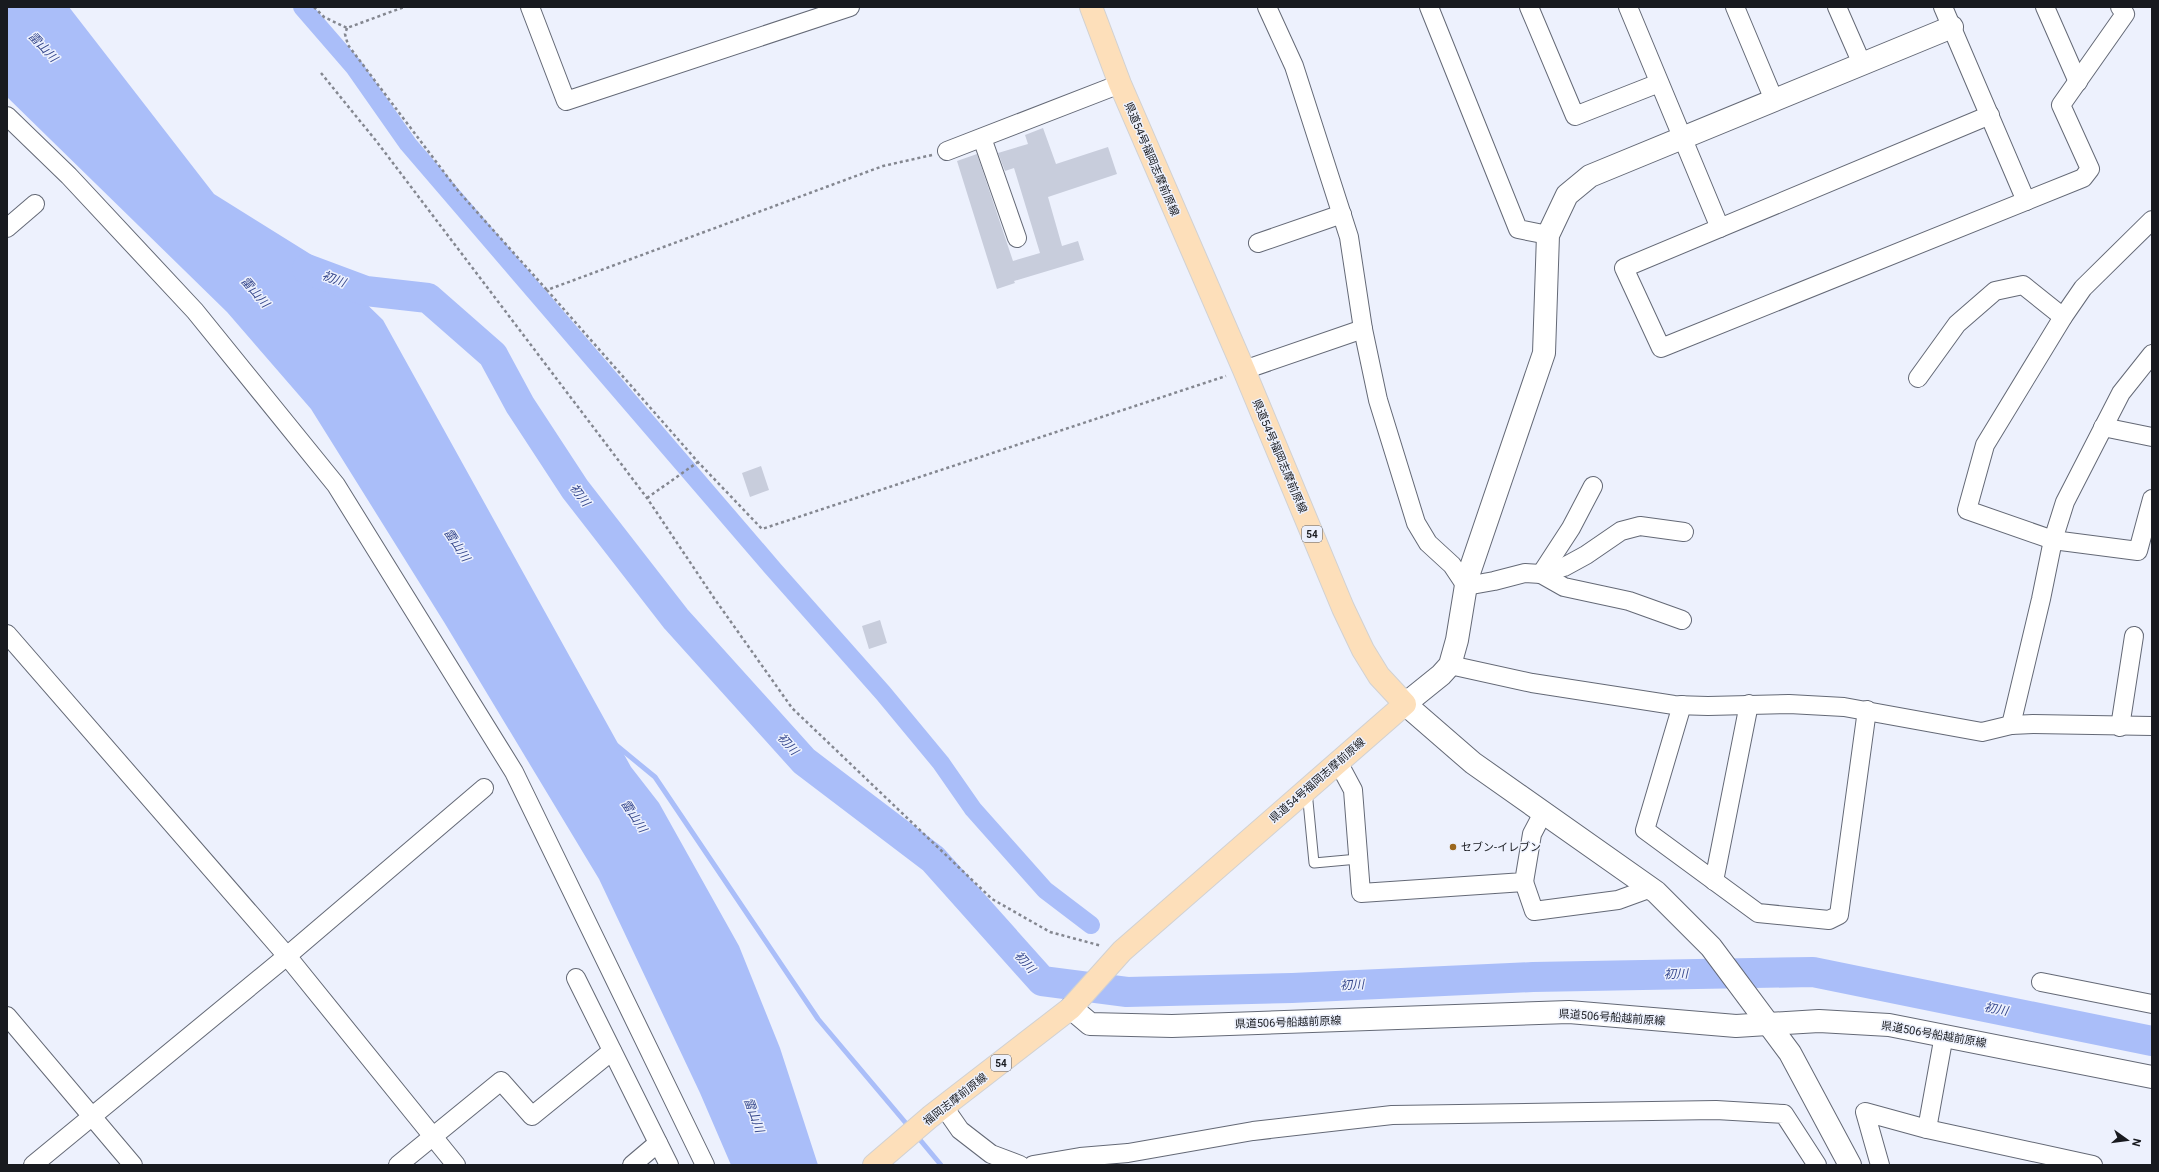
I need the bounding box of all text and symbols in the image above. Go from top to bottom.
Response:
water label: 雷山川 [26,29,62,66]
street label: 県道54号福岡志摩前原線 [1122,100,1181,218]
water label: 初川 [320,268,350,291]
water label: 雷山川 [238,274,273,312]
street label: 県道54号福岡志摩前原線 [1250,397,1309,515]
water label: 初川 [567,481,594,510]
water label: 雷山川 [441,526,474,566]
road number: 54 [1302,526,1322,542]
water label: 初川 [775,730,803,759]
street label: 県道54号福岡志摩前原線 [1267,735,1368,825]
water label: 雷山川 [618,797,651,837]
place label: セブン-イレブン [1461,841,1541,854]
marker: セブン-イレブン [1448,842,1458,852]
water label: 初川 [1012,948,1040,977]
water label: 初川 [1664,967,1690,981]
water label: 初川 [1340,977,1366,993]
water label: 初川 [1983,1000,2011,1019]
street label: 県道506号船越前原線 [1558,1007,1666,1028]
street label: 県道506号船越前原線 [1235,1014,1341,1031]
street label: 県道506号船越前原線 [1880,1019,1988,1050]
road number: 54 [991,1055,1011,1071]
street label: 福岡志摩前原線 [921,1071,990,1128]
water label: 雷山川 [741,1096,767,1136]
north arrow [2107,1120,2147,1160]
text: N [2129,1137,2143,1148]

